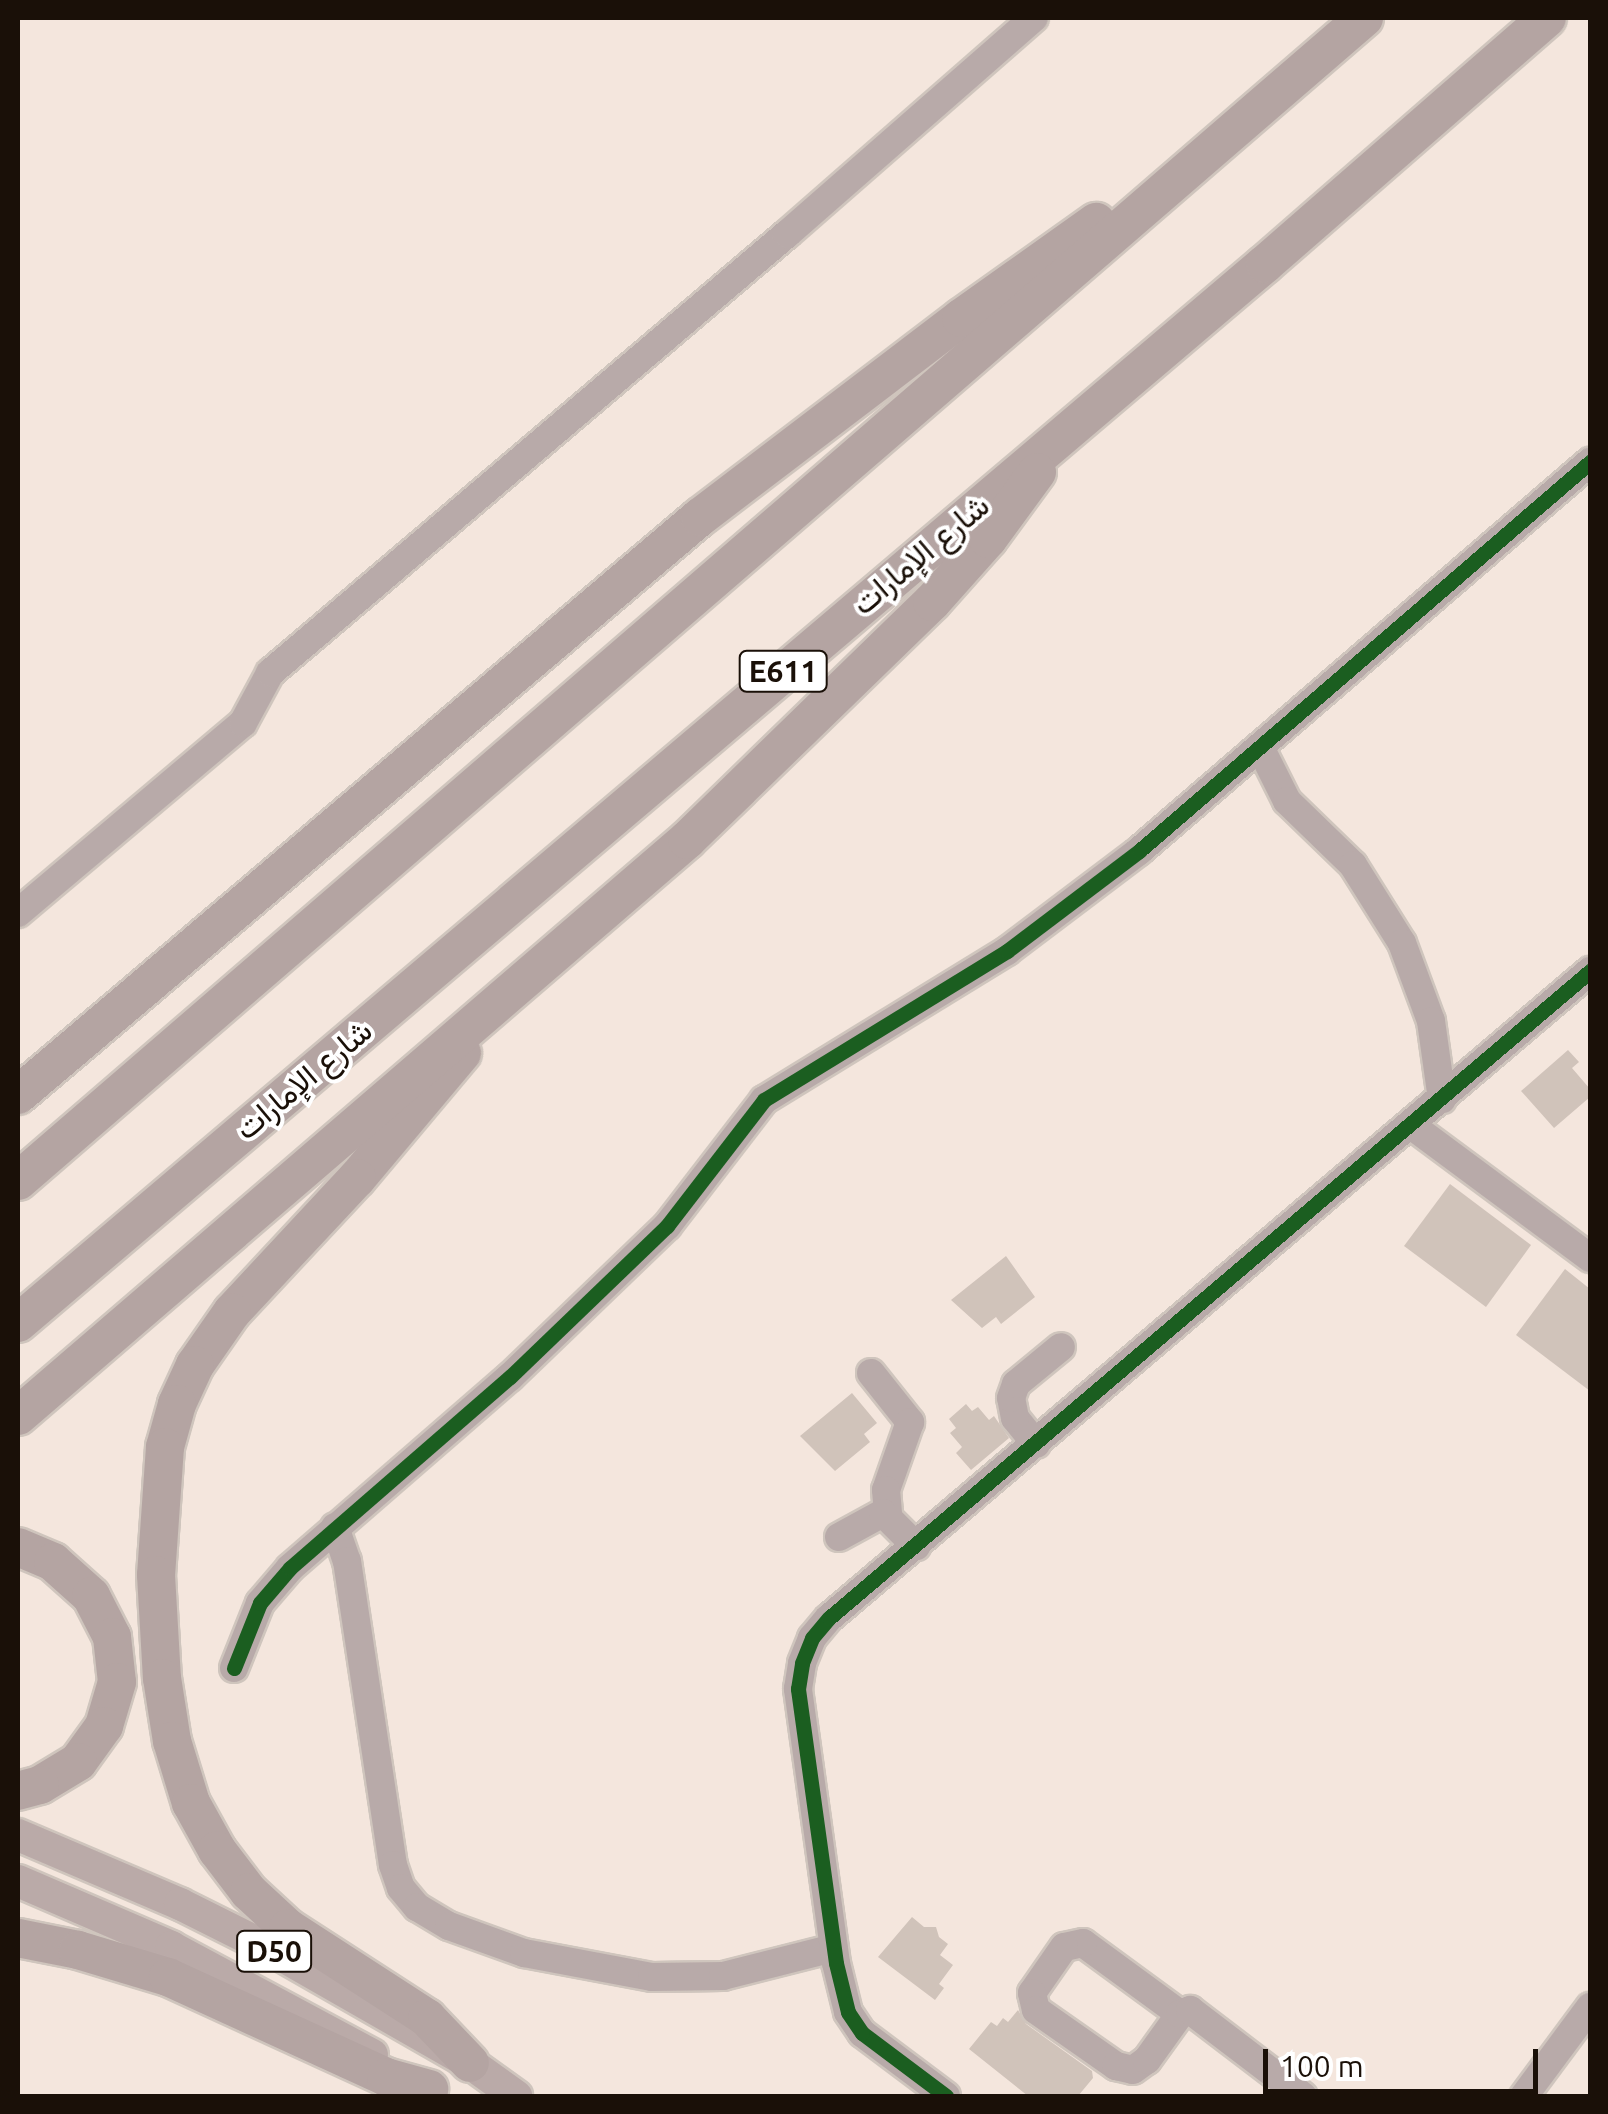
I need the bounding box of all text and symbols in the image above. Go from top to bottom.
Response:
street label: شارع الإمارات [844,486,996,622]
road number: E611 [738,646,828,696]
street label: شارع الإمارات [227,1011,379,1147]
road number: D50 [234,1926,314,1976]
scale bar [1268,2029,1543,2091]
text: 100 m [1280,2049,1364,2083]

